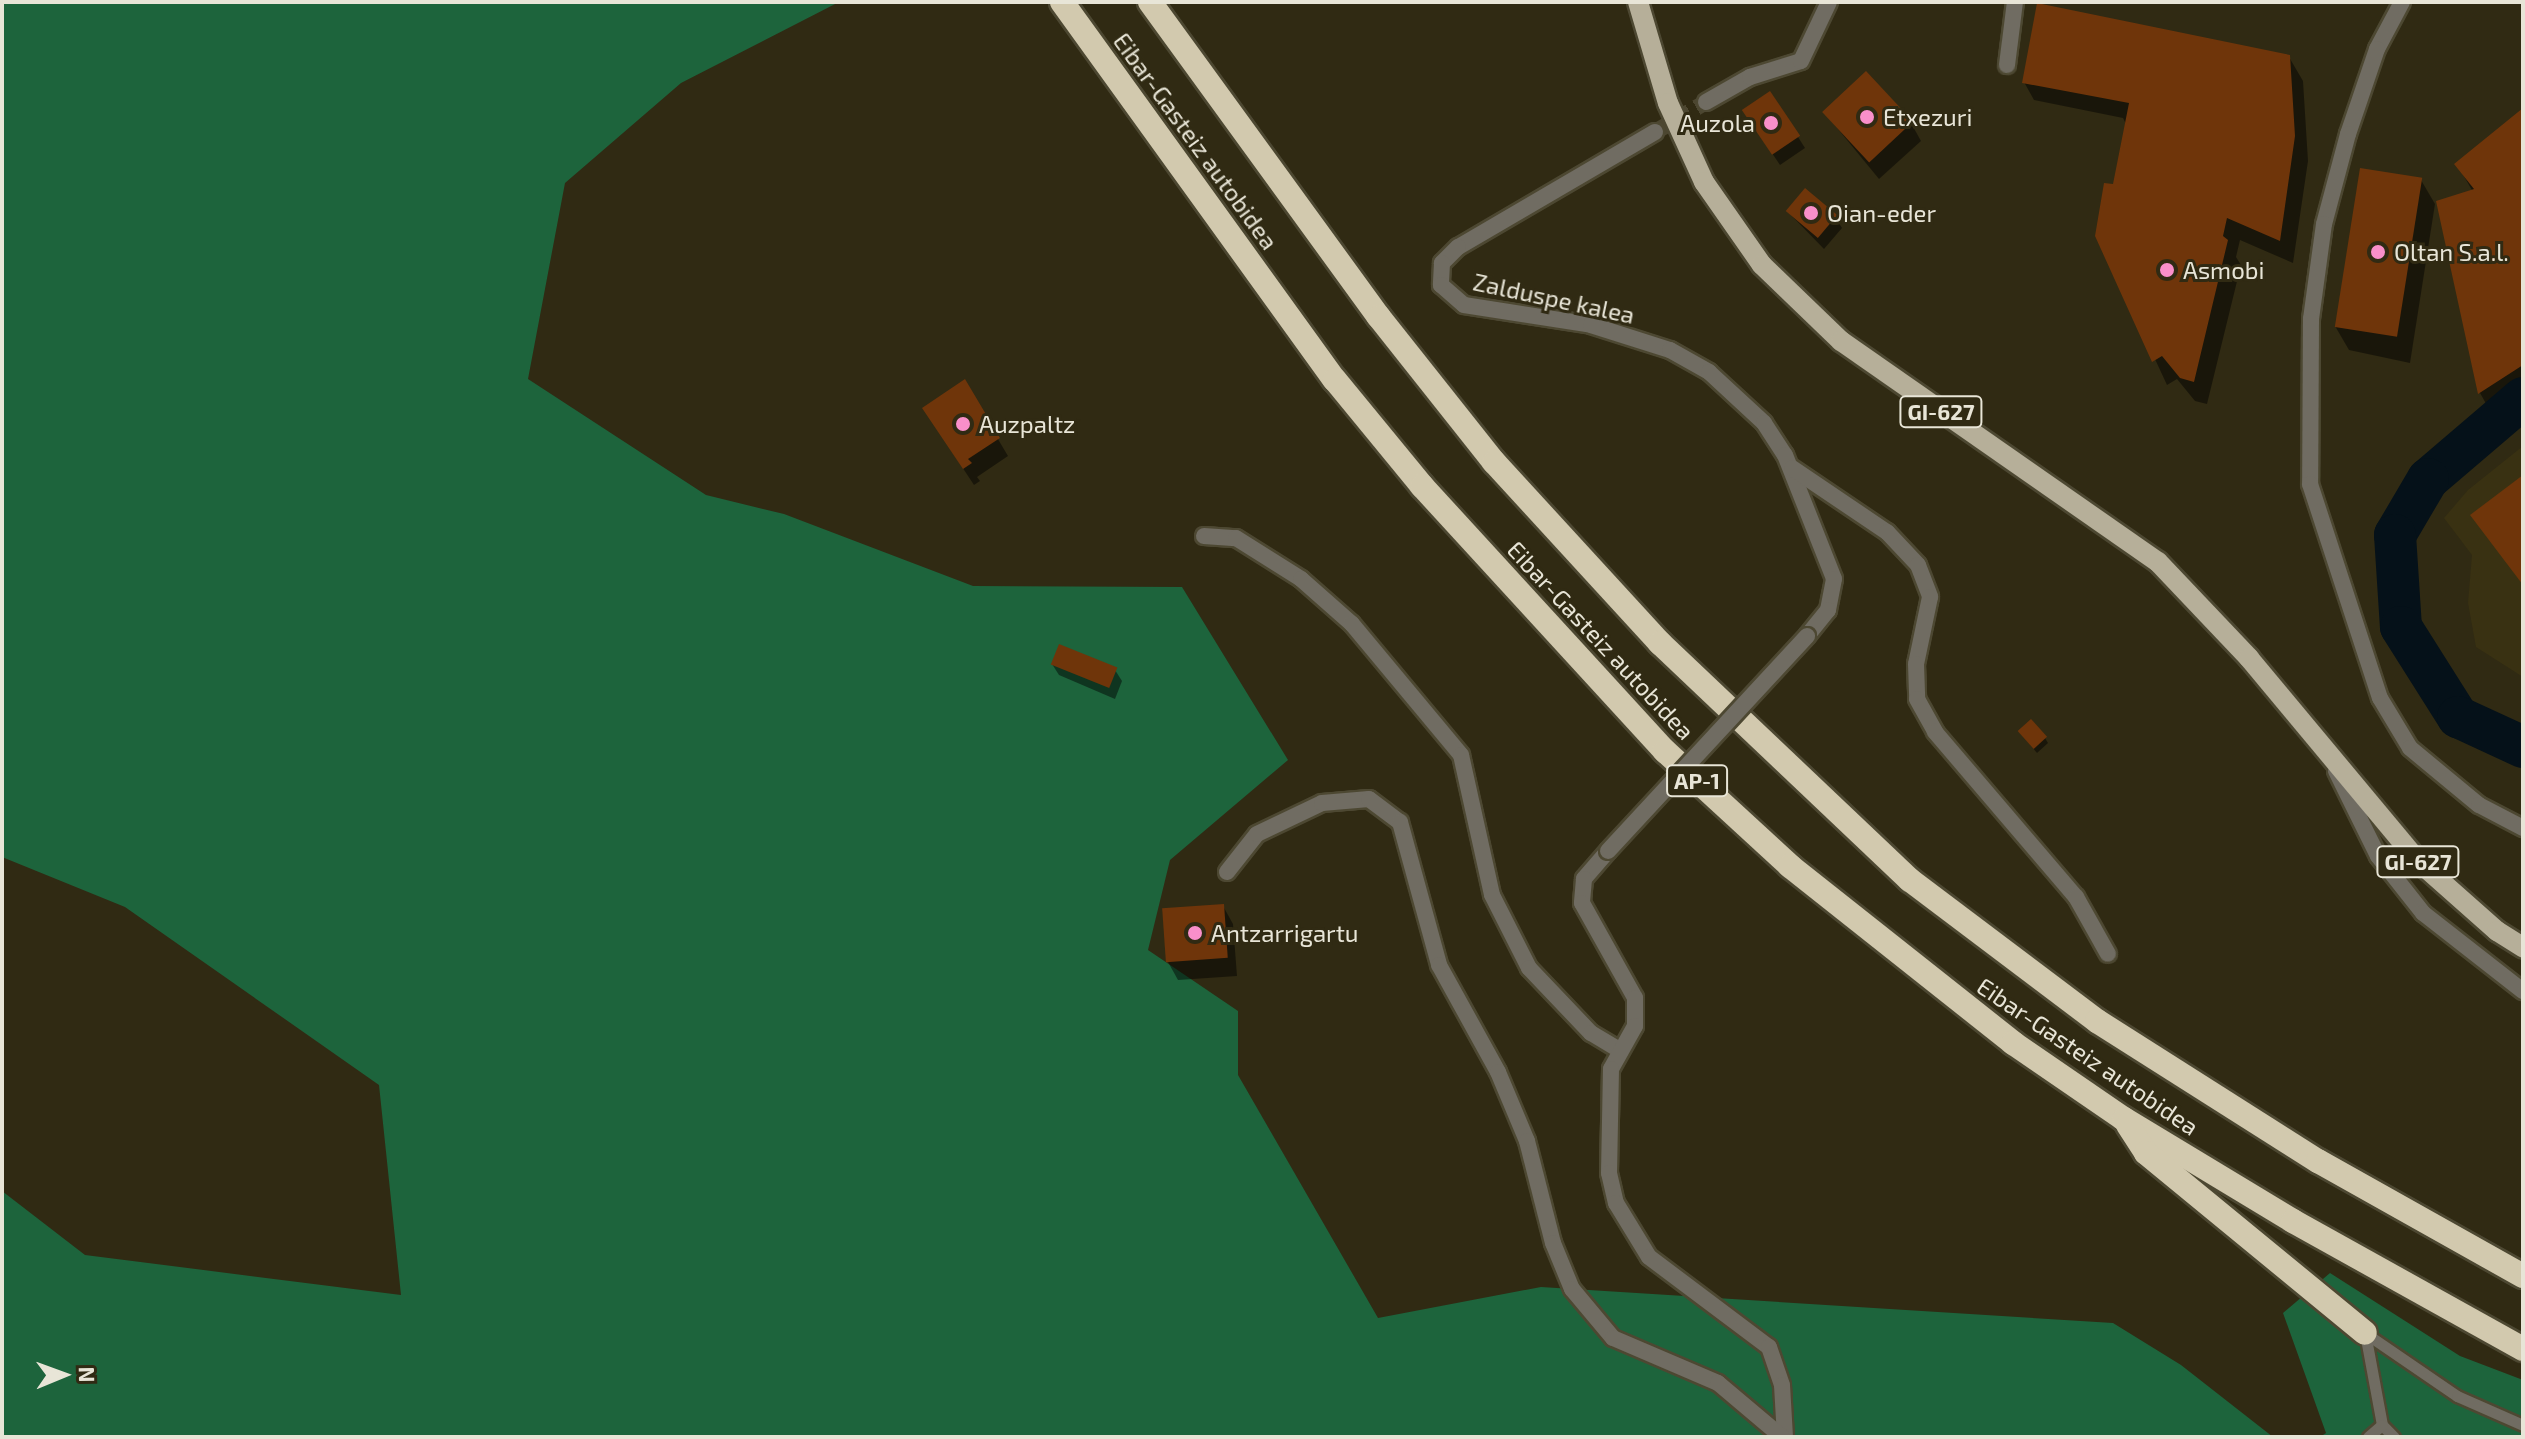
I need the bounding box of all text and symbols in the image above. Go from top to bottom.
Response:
street label: Eibar-Gasteiz autobidea [1108,27,1284,255]
place label: Etxezuri [1883,103,1972,131]
marker: Etxezuri [1858,108,1876,126]
place label: Auzola [1680,109,1755,137]
marker: Auzola [1762,114,1780,132]
place label: Oian-eder [1827,199,1936,227]
marker: Oian-eder [1802,204,1820,222]
place label: Oltan S.a.l. [2394,238,2509,266]
marker: Oltan S.a.l. [2369,243,2387,261]
place label: Asmobi [2183,256,2264,284]
marker: Asmobi [2158,261,2176,279]
street label: Zalduspe kalea [1471,267,1637,329]
road number: GI-627 [1899,394,1983,430]
place label: Auzpaltz [979,410,1075,438]
marker: Auzpaltz [954,415,972,433]
street label: Eibar-Gasteiz autobidea [1502,535,1700,745]
road number: AP-1 [1665,763,1729,799]
road number: GI-627 [2376,844,2460,880]
place label: Antzarrigartu [1211,919,1359,947]
marker: Antzarrigartu [1186,924,1204,942]
street label: Eibar-Gasteiz autobidea [1972,971,2204,1141]
north arrow [24,1335,104,1415]
text: N [75,1366,101,1383]

